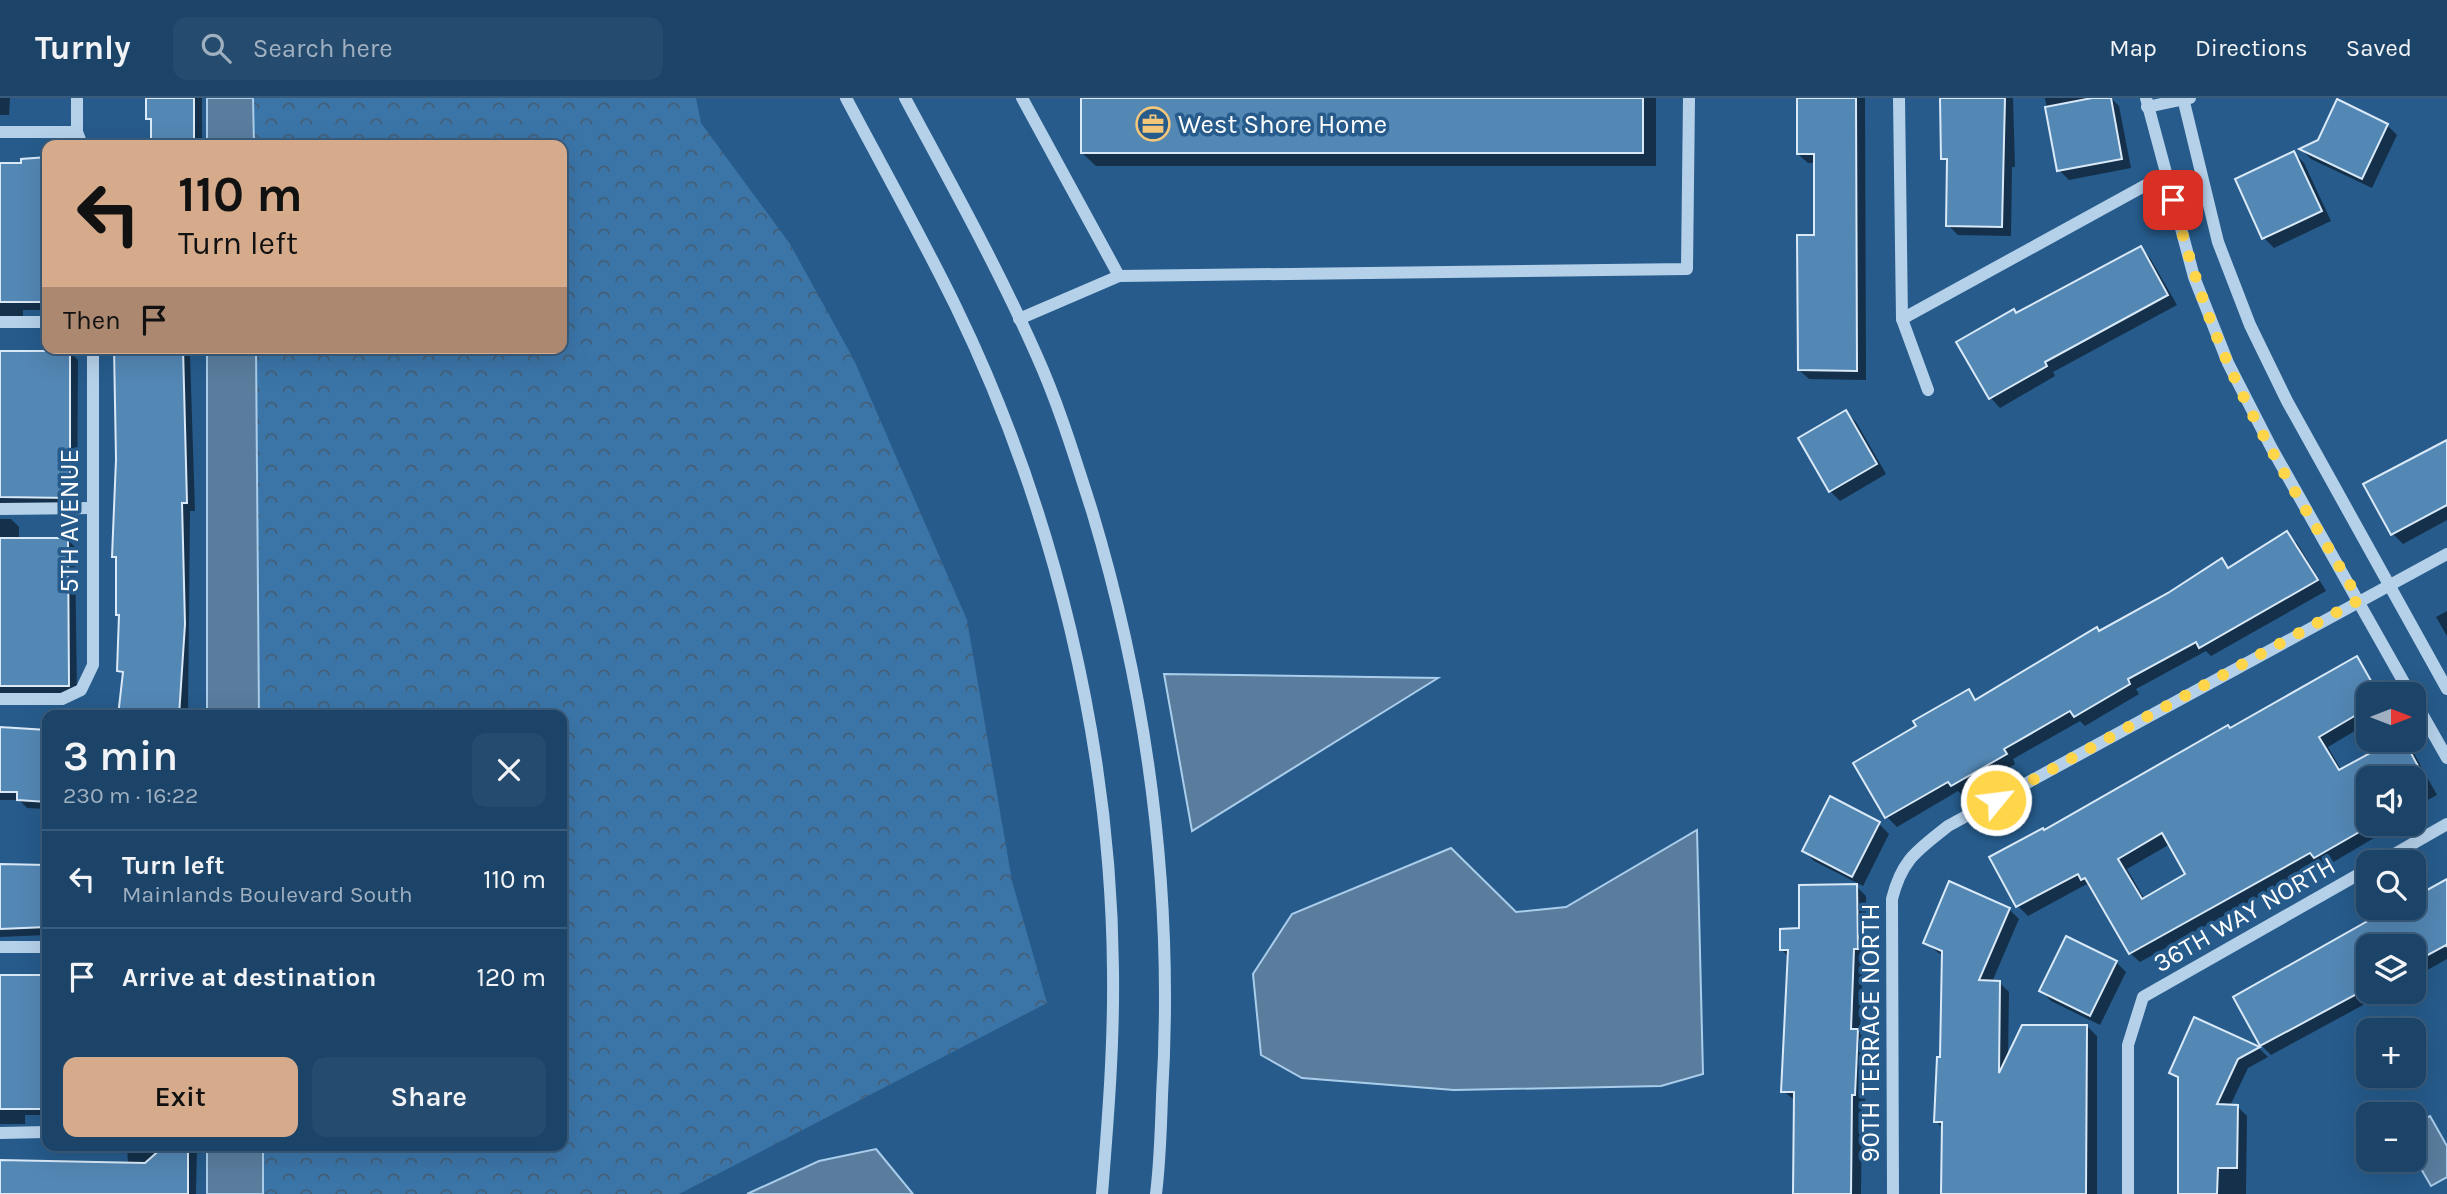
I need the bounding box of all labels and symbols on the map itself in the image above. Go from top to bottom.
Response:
office icon: West Shore Home [1134,105,1172,143]
place label: West Shore Home [1178,109,1387,140]
pin [2143,170,2203,230]
street label: 5TH AVENUE [54,449,85,593]
north arrow [2356,682,2426,752]
position arrow [1959,763,2033,837]
street label: 36TH WAY NORTH [2148,850,2341,979]
street label: 90TH TERRACE NORTH [1855,903,1886,1163]

